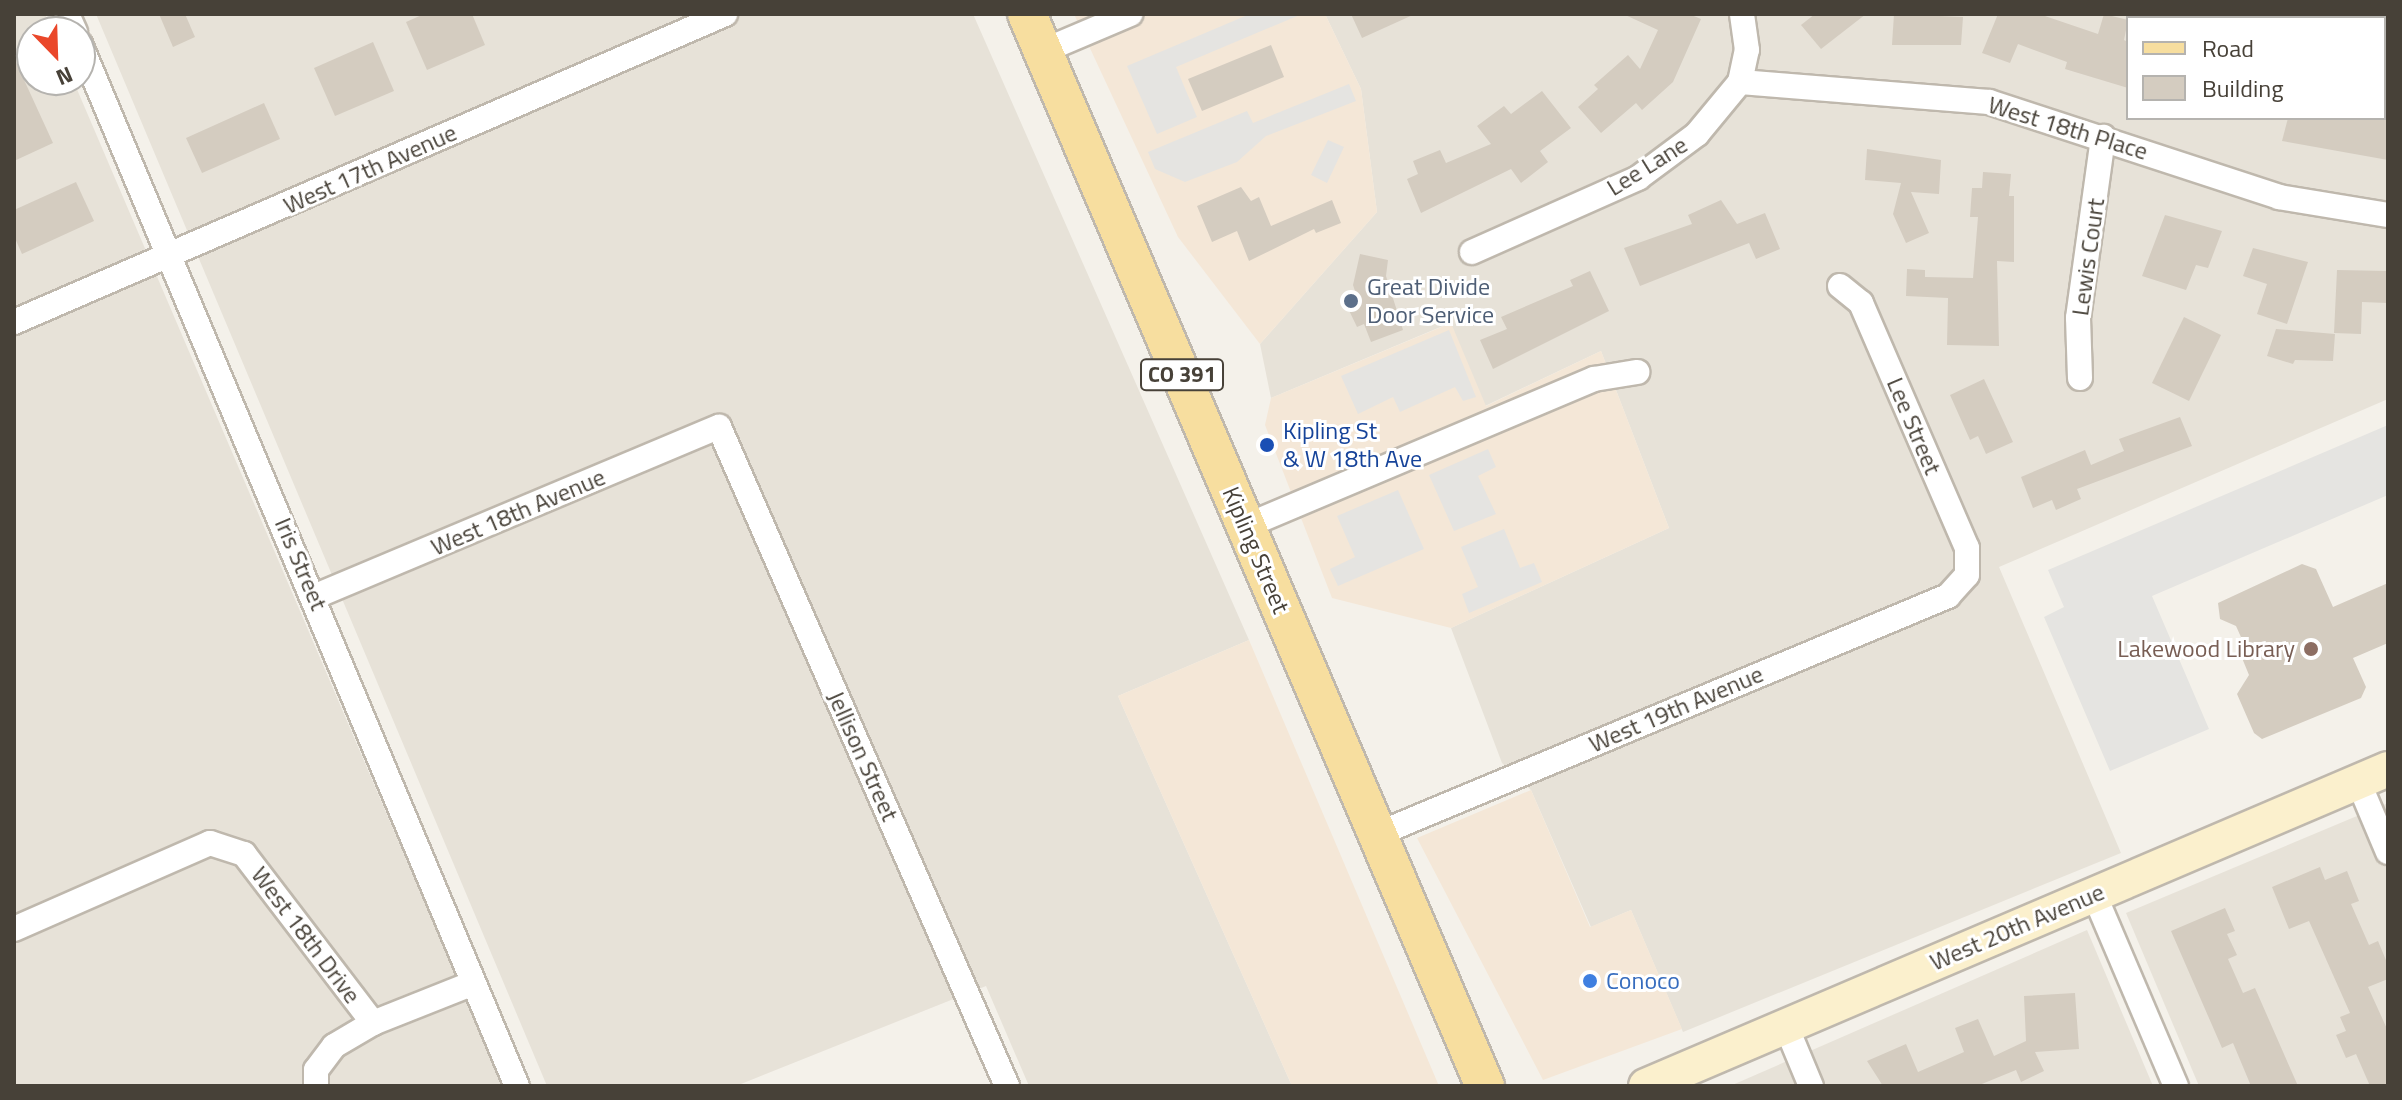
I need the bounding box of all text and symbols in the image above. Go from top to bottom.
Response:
north arrow [16,16,96,96]
legend [2126,16,2386,120]
text: Road [2202,30,2254,66]
text: N [51,58,78,95]
text: Building [2202,70,2284,106]
street label: West 18th Place [1985,90,2151,166]
street label: West 17th Avenue [279,118,461,220]
street label: Lee Lane [1601,130,1693,202]
street label: Lewis Court [2066,196,2110,318]
place label: Great Divide Door Service [1367,273,1494,329]
marker: Great Divide Door Service [1342,292,1360,310]
road number: CO 391 [1140,357,1224,393]
street label: Lee Street [1881,373,1947,479]
place label: Kipling St & W 18th Ave [1283,417,1422,473]
marker: Kipling St & W 18th Ave [1258,436,1276,454]
street label: West 18th Avenue [427,462,609,562]
street label: Kipling Street [1216,482,1296,618]
street label: Iris Street [269,513,333,615]
place label: Lakewood Library [2117,635,2295,663]
marker: Lakewood Library [2302,640,2320,658]
street label: West 19th Avenue [1585,659,1767,759]
street label: Jellison Street [822,687,904,825]
street label: West 18th Drive [245,861,367,1009]
street label: West 20th Avenue [1926,877,2108,977]
place label: Conoco [1606,967,1680,995]
marker: Conoco [1581,972,1599,990]

